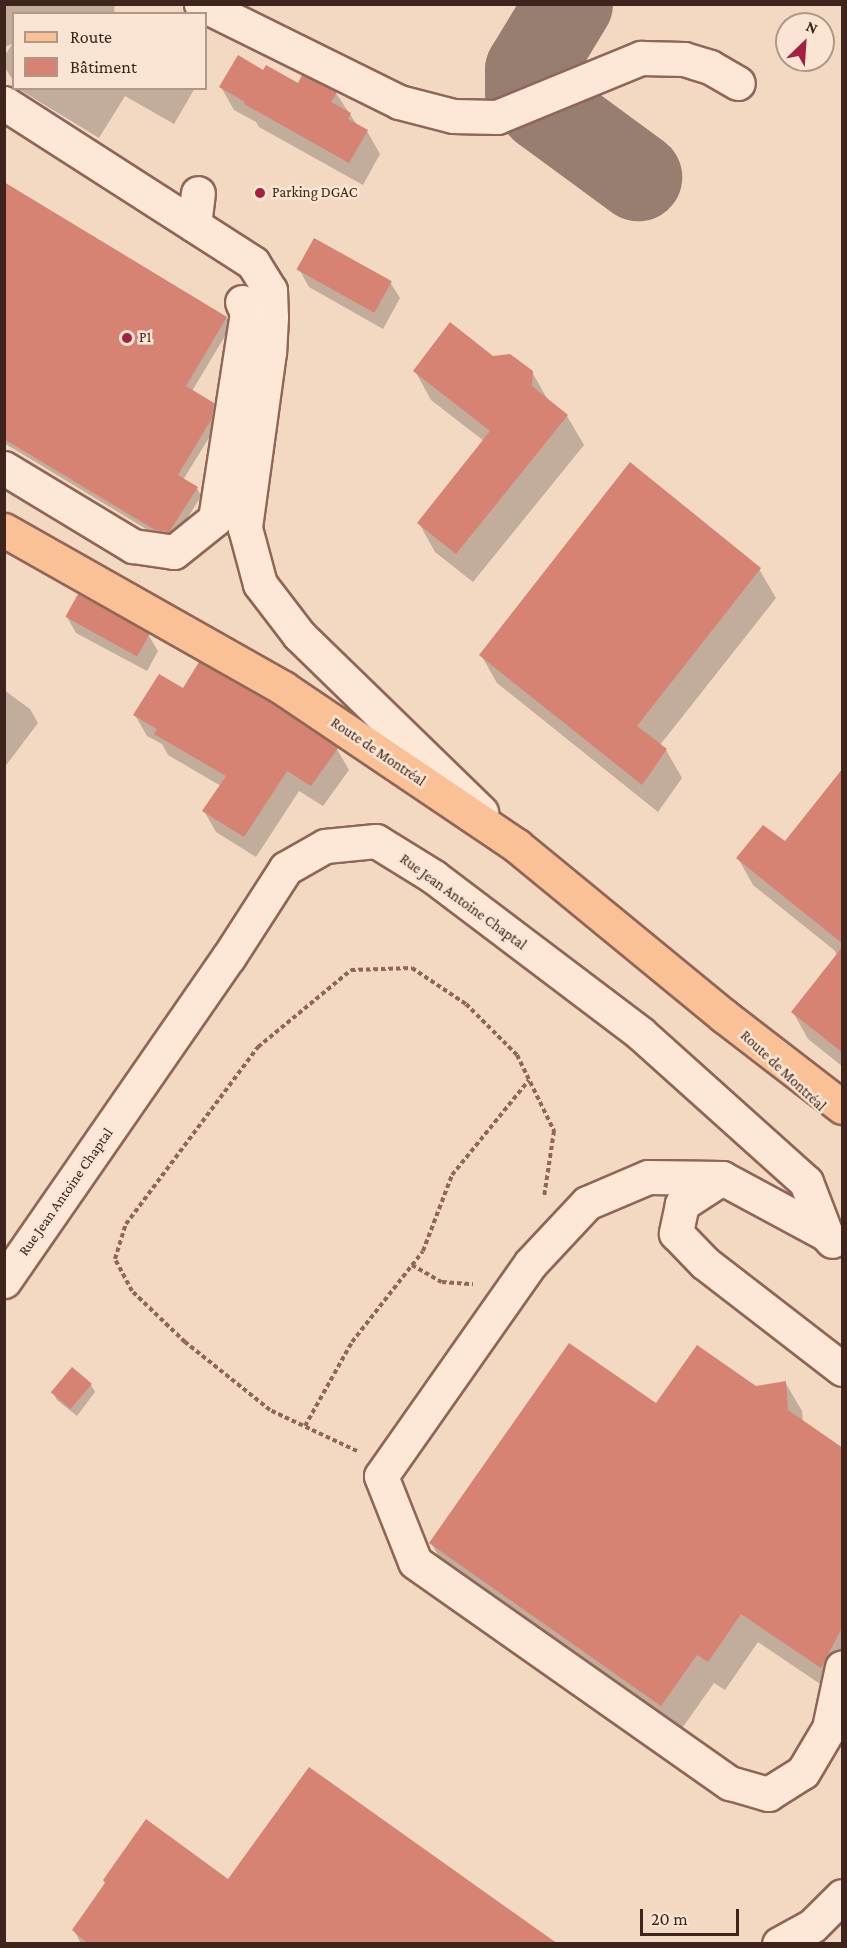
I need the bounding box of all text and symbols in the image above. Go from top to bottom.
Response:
legend [12,12,207,90]
north arrow [775,12,835,72]
text: N [803,17,821,37]
text: Route [70,27,112,47]
text: Bâtiment [70,57,137,77]
place label: Parking DGAC [272,184,357,202]
marker: Parking DGAC [253,186,267,200]
place label: P1 [139,329,152,347]
marker: P1 [120,331,134,345]
street label: Route de Montréal [327,714,429,790]
street label: Rue Jean Antoine Chaptal [396,850,530,954]
street label: Route de Montréal [736,1027,830,1115]
street label: Rue Jean Antoine Chaptal [15,1125,117,1259]
scale bar [643,1897,742,1935]
text: 20 m [651,1909,688,1929]

